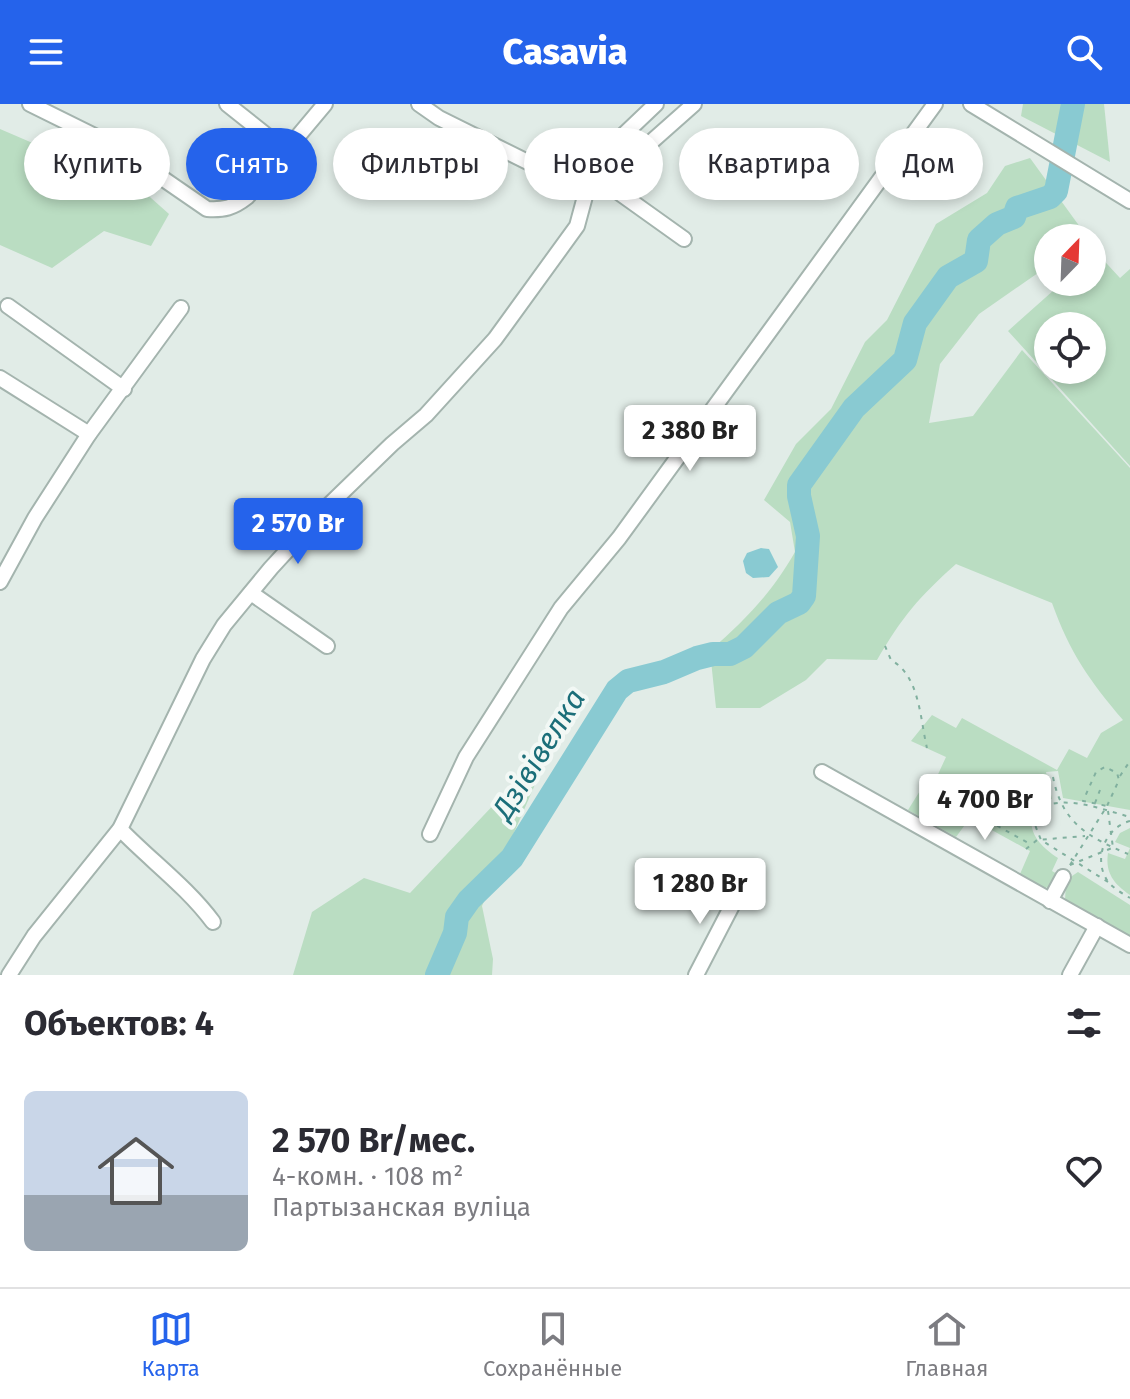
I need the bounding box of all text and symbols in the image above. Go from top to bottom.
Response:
icon: menu [24,30,68,74]
text: Casavia [502,30,628,74]
icon: search [1062,30,1106,74]
chip: Купить [24,128,170,200]
chip: Снять [186,128,317,200]
chip: Фильтры [333,128,508,200]
chip: Новое [524,128,663,200]
chip: Квартира [679,128,859,200]
chip: Дом [875,128,983,200]
north arrow [1034,224,1106,296]
map controls [1034,224,1106,384]
button: locate [1034,312,1106,384]
pin: 2 380 Br [607,405,773,473]
text: 2 380 Br [642,415,738,446]
pin: 2 570 Br [215,498,381,566]
text: 2 570 Br [252,508,344,539]
water label: Дзівівелка [483,682,593,828]
pin: 4 700 Br [902,774,1068,842]
text: 4 700 Br [937,784,1033,815]
pin: 1 280 Br [617,858,783,926]
text: 1 280 Br [653,868,747,899]
icon: filters [1062,1001,1106,1045]
text: Объектов: 4 [24,1003,214,1044]
text: 2 570 Br/мес. [272,1120,475,1161]
icon: home [88,1123,184,1219]
icon: heart [1062,1149,1106,1193]
text: 4-комн. · 108 m² [272,1161,463,1192]
text: Партызанская вуліца [272,1192,531,1223]
tab: Карта [142,1307,200,1382]
tab: Сохранённые [483,1307,622,1382]
tab: Главная [905,1307,988,1382]

